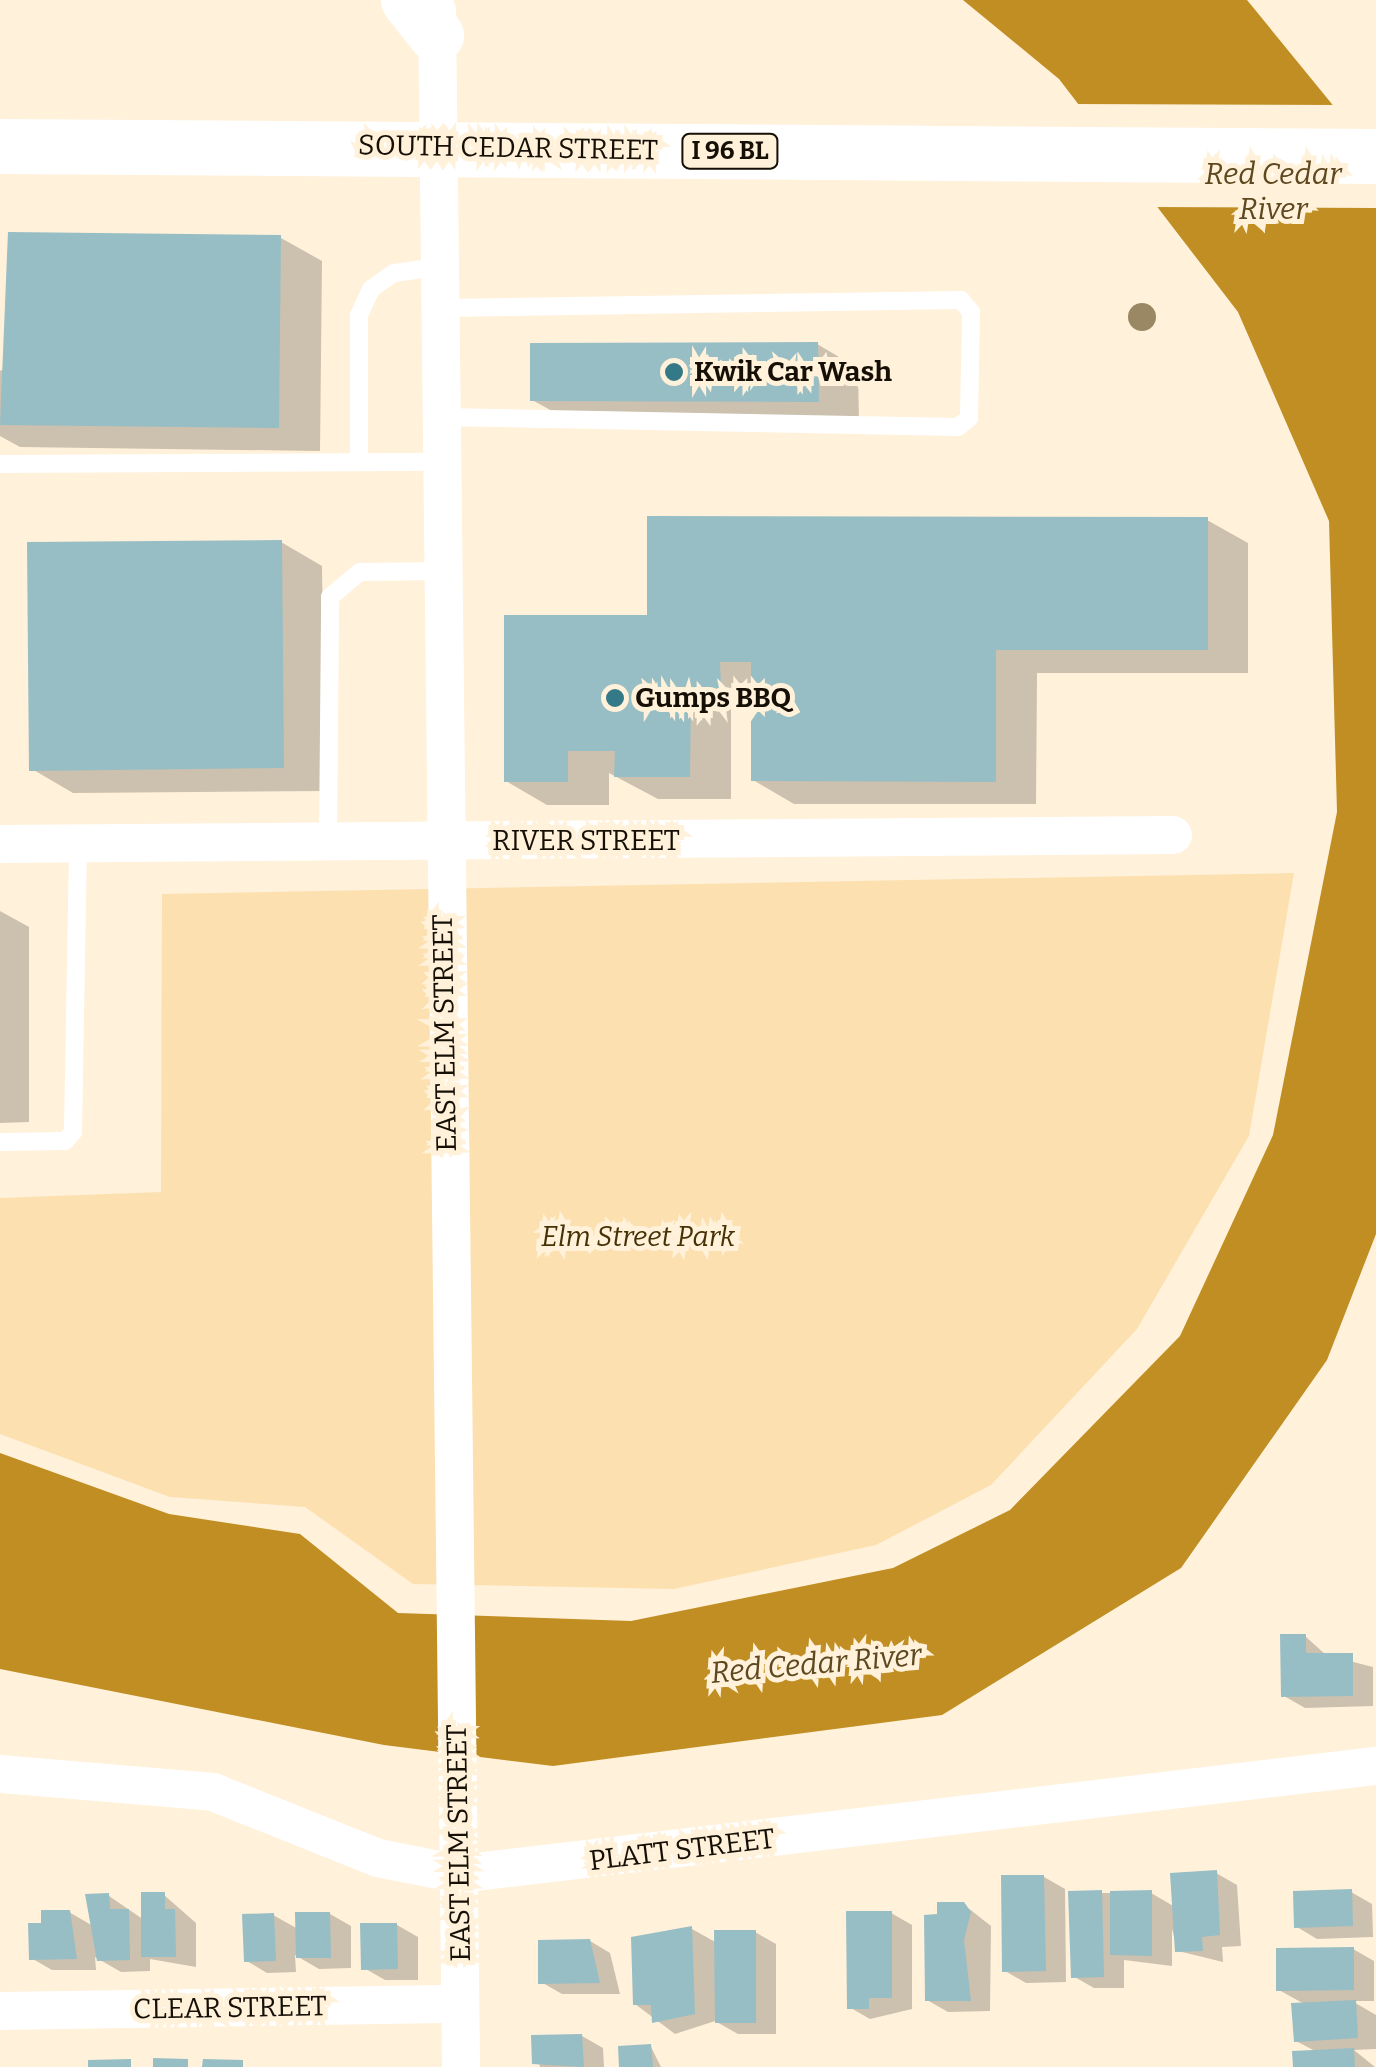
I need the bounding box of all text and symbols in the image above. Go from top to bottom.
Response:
street label: SOUTH CEDAR STREET [358,129,658,167]
road number: I 96 BL [680,131,780,171]
water label: Red Cedar River [1205,156,1341,226]
place label: Kwik Car Wash [694,355,892,389]
marker: Kwik Car Wash [663,361,685,383]
place label: Gumps BBQ [635,681,791,715]
marker: Gumps BBQ [604,687,626,709]
street label: RIVER STREET [492,824,680,858]
street label: EAST ELM STREET [426,914,464,1152]
park label: Elm Street Park [541,1220,735,1254]
water label: Red Cedar River [709,1637,923,1691]
street label: EAST ELM STREET [440,1724,478,1962]
street label: PLATT STREET [587,1822,777,1878]
street label: CLEAR STREET [133,1990,327,2026]

